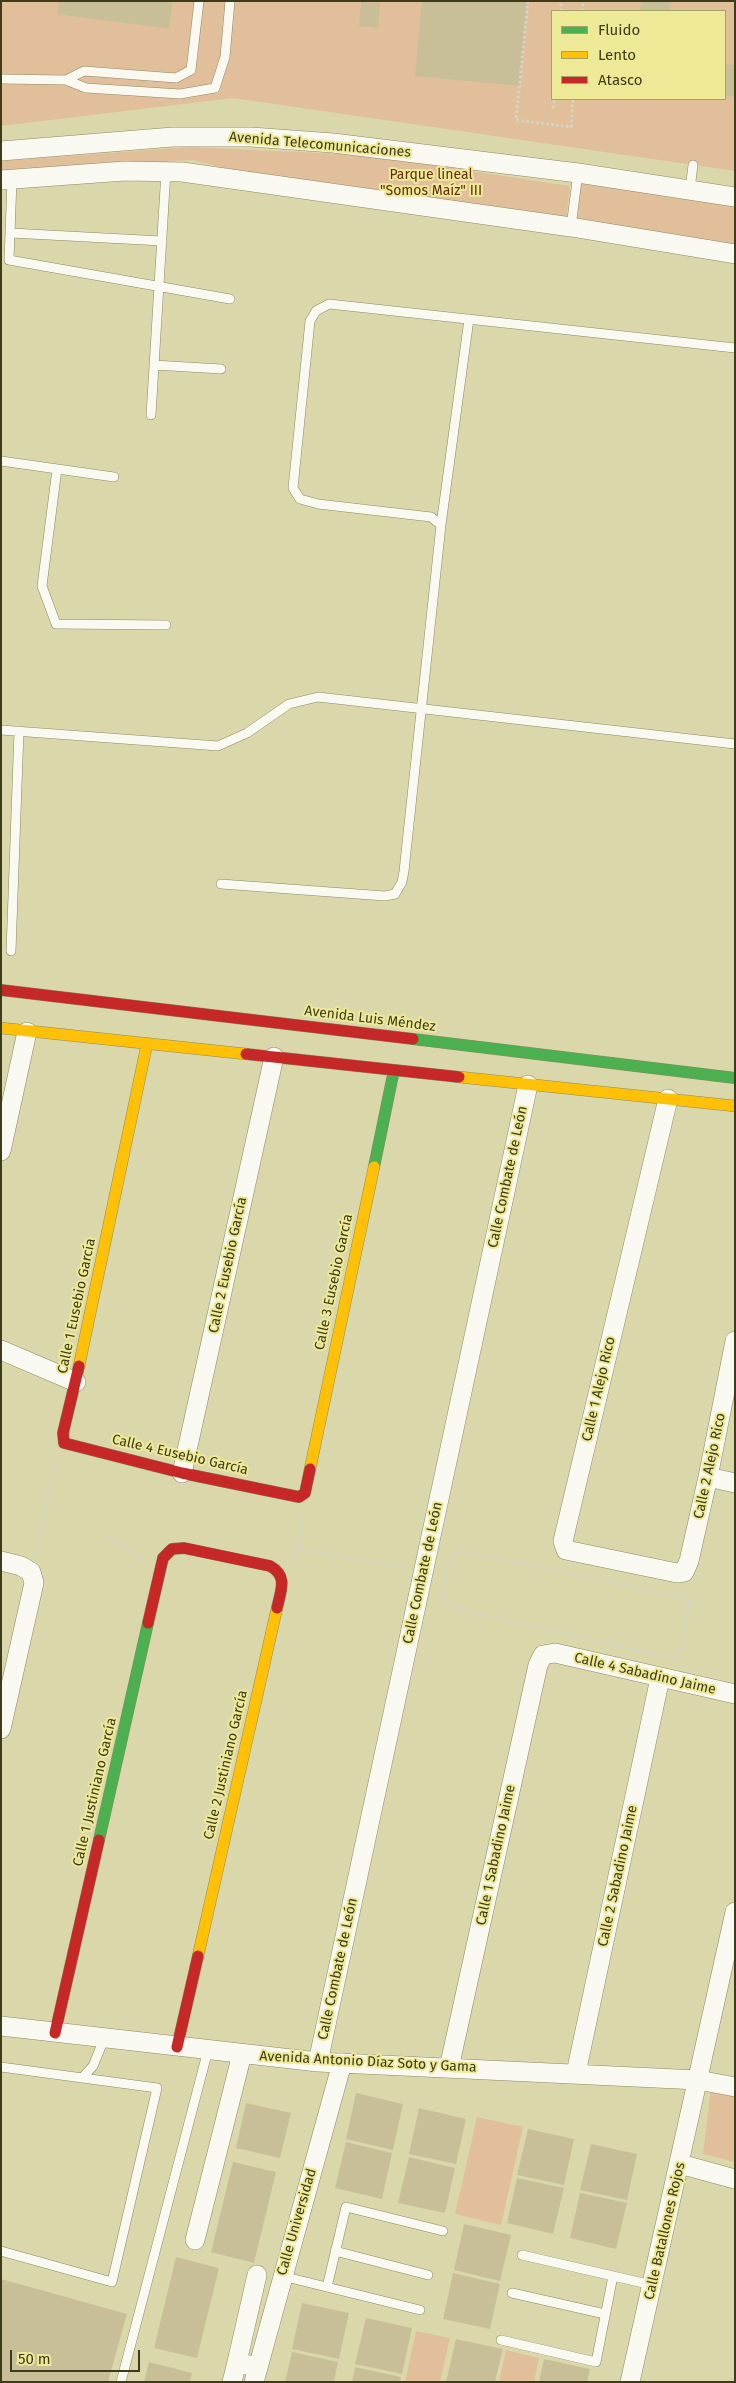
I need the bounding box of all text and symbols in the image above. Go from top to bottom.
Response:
legend [551,10,726,100]
text: Fluido [598,21,640,39]
text: Lento [598,46,636,64]
text: Atasco [598,71,643,89]
street label: Avenida Telecomunicaciones [228,129,412,161]
park label: Parque lineal "Somos Maíz" III [380,167,482,200]
street label: Avenida Luis Méndez [303,1003,437,1035]
street label: Calle Combate de León [485,1104,531,1250]
street label: Calle 2 Eusebio García [205,1195,251,1335]
street label: Calle 3 Eusebio García [311,1212,357,1352]
street label: Calle 1 Eusebio García [54,1237,100,1375]
street label: Calle 1 Alejo Rico [579,1335,619,1443]
street label: Calle 2 Alejo Rico [691,1412,729,1520]
street label: Calle 4 Eusebio García [110,1431,250,1479]
street label: Calle Combate de León [400,1500,446,1646]
street label: Calle 4 Sabadino Jaime [573,1650,717,1698]
street label: Calle 2 Justiniano García [201,1689,251,1841]
street label: Calle 1 Justiniano García [70,1716,120,1868]
street label: Calle 1 Sabadino Jaime [473,1783,519,1927]
street label: Calle 2 Sabadino Jaime [595,1804,641,1948]
street label: Calle Combate de León [315,1896,361,2042]
street label: Avenida Antonio Díaz Soto y Gama [259,2048,477,2076]
street label: Calle Batallones Rojos [641,2161,689,2301]
street label: Calle Universidad [274,2167,320,2277]
scale bar [12,2340,142,2372]
text: 50 m [18,2350,51,2368]

